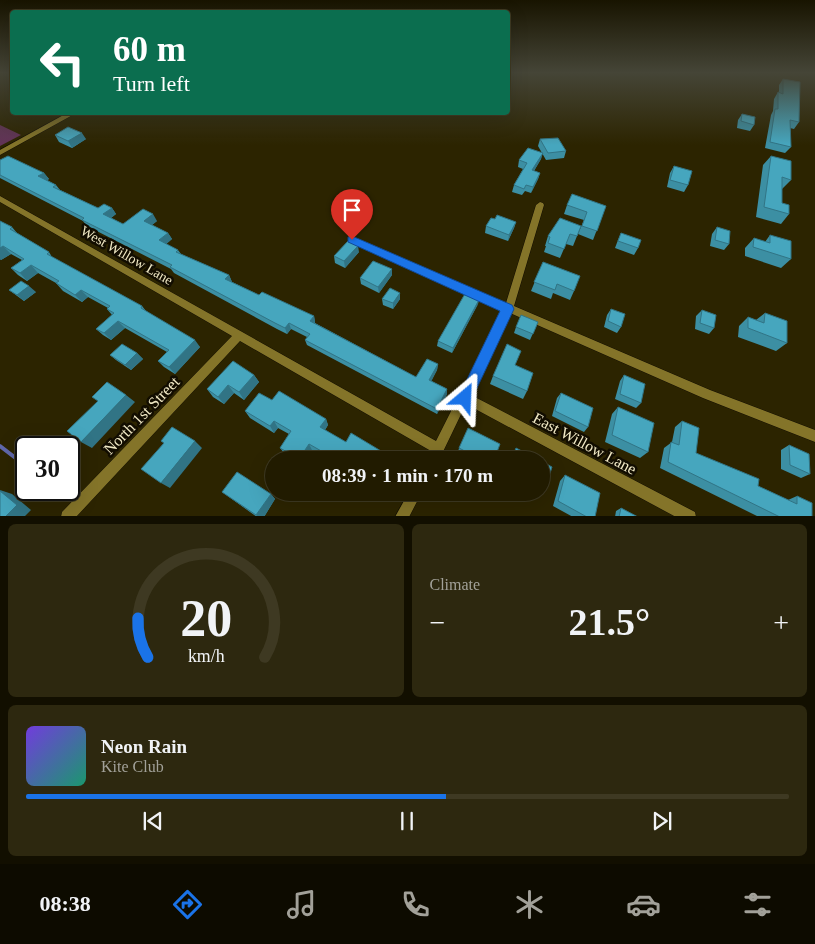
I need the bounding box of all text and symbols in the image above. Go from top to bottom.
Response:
icon: left [30,30,95,95]
text: 60 m [113,30,186,69]
text: Turn left [113,71,190,96]
pin [331,189,373,240]
icon: arrive [338,196,366,224]
street label: West Willow Lane [78,223,175,288]
position arrow [438,371,490,423]
street label: North 1st Street [100,373,183,458]
street label: East Willow Lane [530,409,639,478]
speed limit sign: 30 [15,436,80,501]
text: 08:39 · 1 min · 170 m [322,465,493,486]
text: Climate [430,576,480,593]
text: 20 [180,590,232,647]
text: 21.5° [568,601,650,643]
text: − [430,607,445,638]
text: + [773,607,789,638]
text: km/h [187,646,224,666]
text: Neon Rain [101,736,187,757]
text: Kite Club [101,758,164,775]
icon: previous [139,807,167,835]
icon: pause [393,807,421,835]
icon: next [648,807,676,835]
icon: directions [170,887,205,922]
icon: music [284,887,319,922]
icon: phone [398,887,433,922]
icon: climate [512,887,547,922]
icon: car [626,887,661,922]
icon: filters [740,887,775,922]
text: 08:38 [40,891,91,916]

